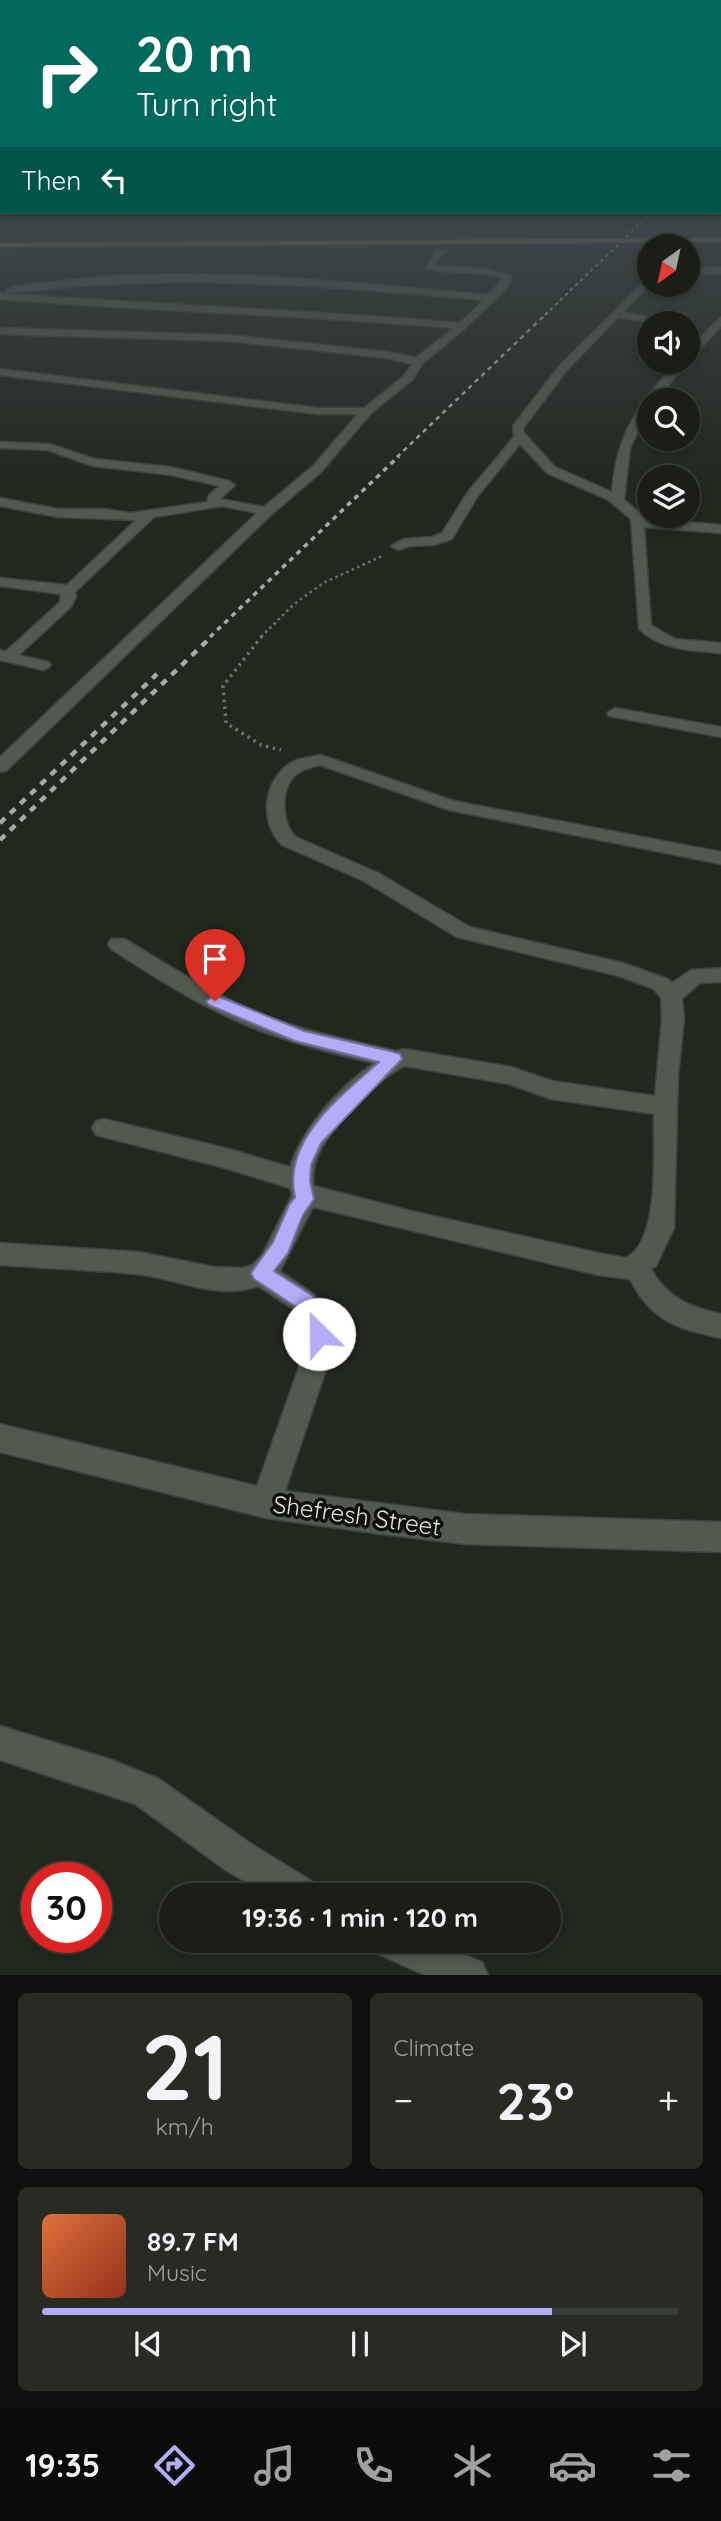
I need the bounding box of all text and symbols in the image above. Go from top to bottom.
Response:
text: 20 m [136,23,253,84]
icon: right [21,28,112,119]
text: Turn right [136,84,277,124]
icon: left [95,161,133,199]
text: Then [21,164,81,197]
north arrow [637,234,700,298]
map controls [637,234,700,528]
button: sound [637,311,700,374]
button: search [637,388,700,451]
button: layers [637,465,700,528]
pin [185,929,245,1001]
icon: arrive [196,940,234,978]
position arrow [282,1297,356,1371]
street label: Shefresh Street [271,1488,443,1542]
speed limit sign: 30 [21,1862,112,1953]
text: 19:36 · 1 min · 120 m [242,1901,478,1934]
text: 21 [141,2009,228,2123]
text: Climate [394,2033,474,2062]
text: 23° [496,2068,574,2133]
text: − [394,2076,413,2124]
text: + [658,2076,679,2124]
text: km/h [156,2112,214,2141]
text: 89.7 FM [147,2225,239,2258]
text: Music [147,2258,207,2287]
icon: previous [129,2325,167,2363]
icon: pause [341,2325,379,2363]
icon: next [554,2325,592,2363]
icon: directions [150,2441,199,2490]
icon: music [250,2441,299,2490]
icon: phone [349,2441,398,2490]
icon: climate [448,2441,497,2490]
icon: car [548,2441,597,2490]
icon: filters [647,2441,696,2490]
text: 19:35 [25,2445,100,2485]

